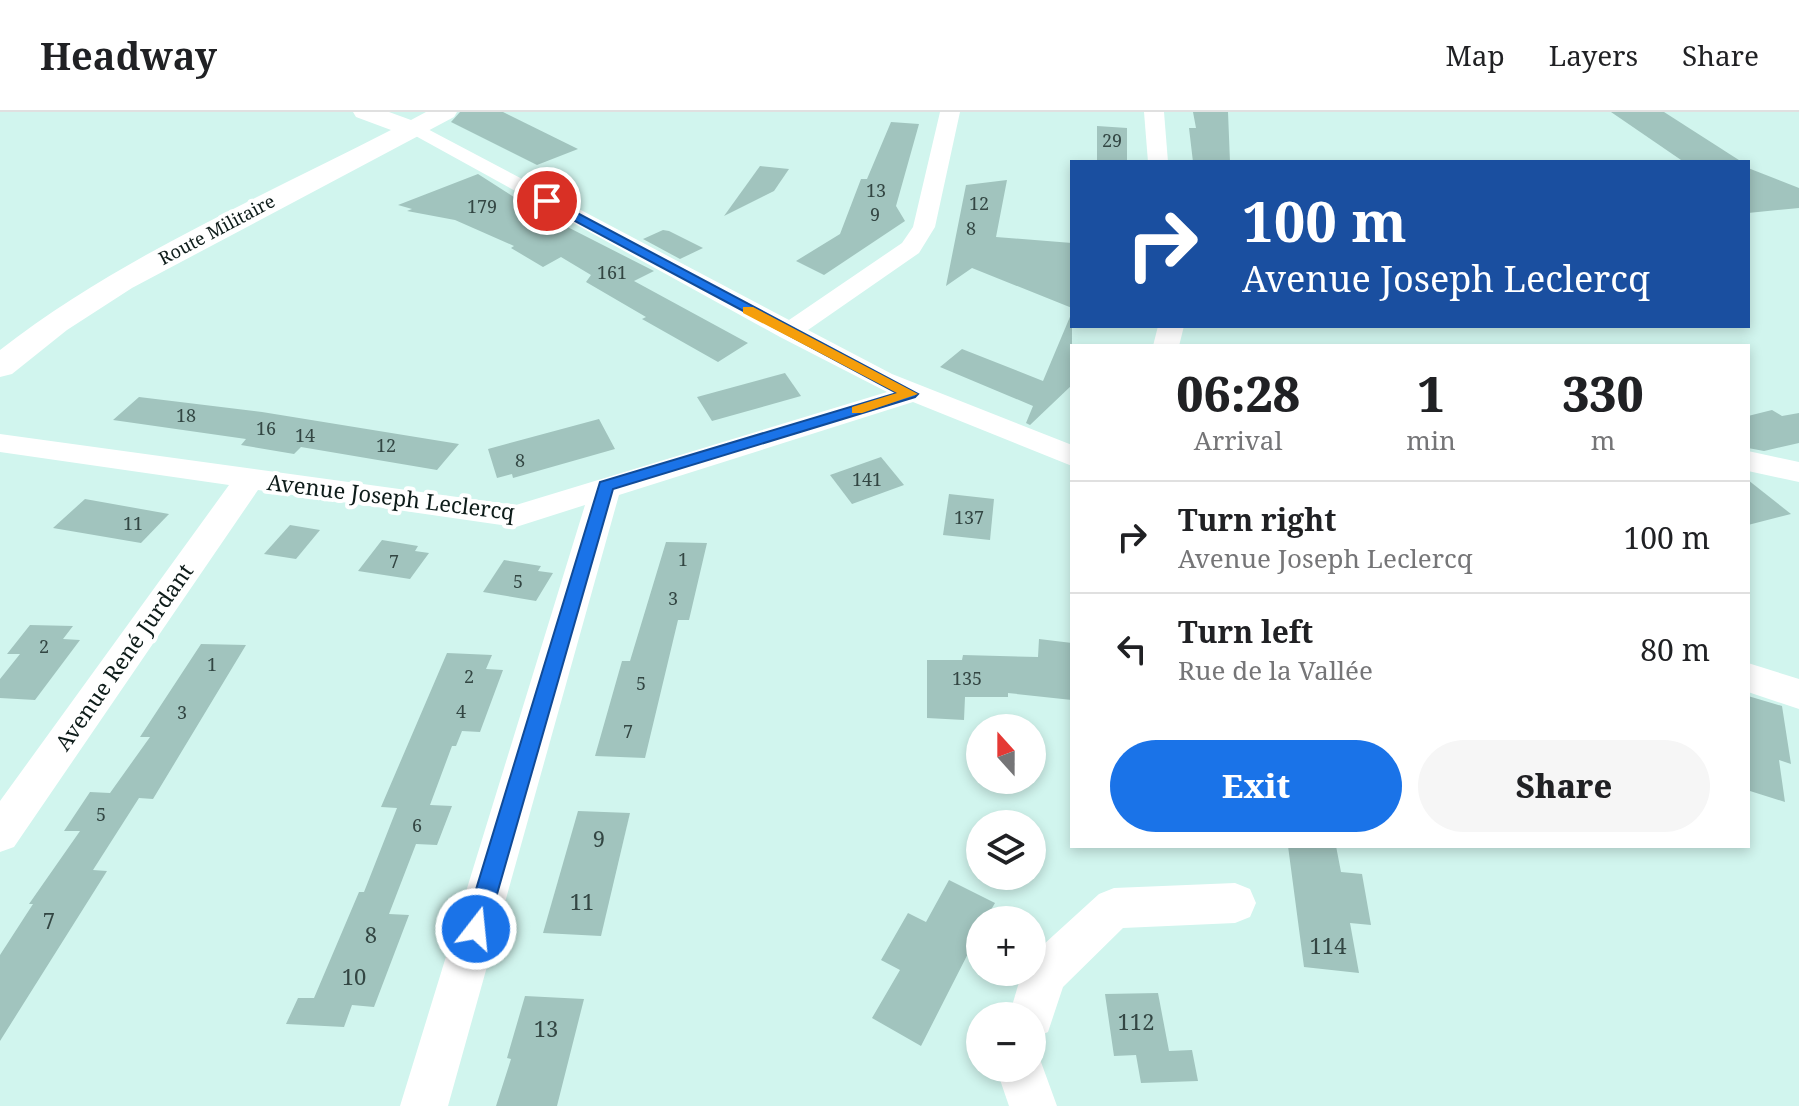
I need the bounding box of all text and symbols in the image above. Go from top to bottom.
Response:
text: Headway [40,29,217,81]
text: Map [1446,36,1505,74]
text: Layers [1549,36,1638,74]
text: Share [1682,36,1759,74]
house number: 29 [1102,128,1122,152]
pin [513,167,581,235]
house number: 13 [866,178,886,202]
icon: arrive [525,179,569,223]
text: 100 m [1242,182,1407,258]
street label: Route Militaire [154,188,279,270]
house number: 12 [969,191,989,215]
icon: right [1110,192,1214,296]
house number: 179 [467,194,497,218]
house number: 9 [870,202,880,226]
house number: 8 [966,216,976,240]
text: Avenue Joseph Leclercq [1242,254,1650,303]
house number: 161 [597,260,627,284]
text: 06:28 [1176,361,1300,426]
text: 1 [1417,361,1445,426]
text: 330 [1562,361,1644,426]
house number: 18 [176,403,196,427]
house number: 16 [256,416,276,440]
text: Arrival [1194,422,1283,458]
text: min [1406,422,1456,458]
text: m [1591,422,1615,458]
house number: 14 [295,423,315,447]
house number: 12 [376,433,396,457]
house number: 8 [515,448,525,472]
street label: Avenue Joseph Leclercq [266,466,517,526]
house number: 141 [852,467,882,491]
text: Turn right [1178,499,1336,540]
house number: 137 [954,505,984,529]
house number: 11 [123,511,143,535]
icon: right [1110,515,1154,559]
text: 100 m [1624,517,1710,558]
text: Avenue Joseph Leclercq [1178,540,1473,576]
house number: 1 [678,547,688,571]
house number: 7 [389,549,399,573]
street label: Avenue René Jurdant [47,557,199,756]
house number: 5 [513,569,523,593]
house number: 3 [668,586,678,610]
text: Turn left [1178,611,1313,652]
icon: left [1110,627,1154,671]
text: 80 m [1640,629,1710,670]
house number: 2 [39,634,49,658]
house number: 1 [207,652,217,676]
text: Rue de la Vallée [1178,652,1373,688]
house number: 2 [464,664,474,688]
house number: 135 [952,666,982,690]
house number: 5 [636,671,646,695]
house number: 4 [456,699,466,723]
house number: 3 [177,700,187,724]
north arrow [966,714,1046,794]
map controls [966,714,1046,1082]
house number: 7 [623,719,633,743]
button: Exit [1110,740,1402,832]
button: Share [1418,740,1710,832]
house number: 5 [96,802,106,826]
button: layers [966,810,1046,890]
house number: 6 [412,813,422,837]
house number: 9 [593,823,605,853]
house number: 11 [570,886,594,916]
position arrow [434,887,518,971]
house number: 7 [43,905,55,935]
button: + [966,906,1046,986]
house number: 8 [365,919,377,949]
house number: 114 [1310,930,1346,960]
house number: 10 [342,961,366,991]
button: − [966,1002,1046,1082]
house number: 112 [1118,1006,1154,1036]
house number: 13 [534,1013,558,1043]

